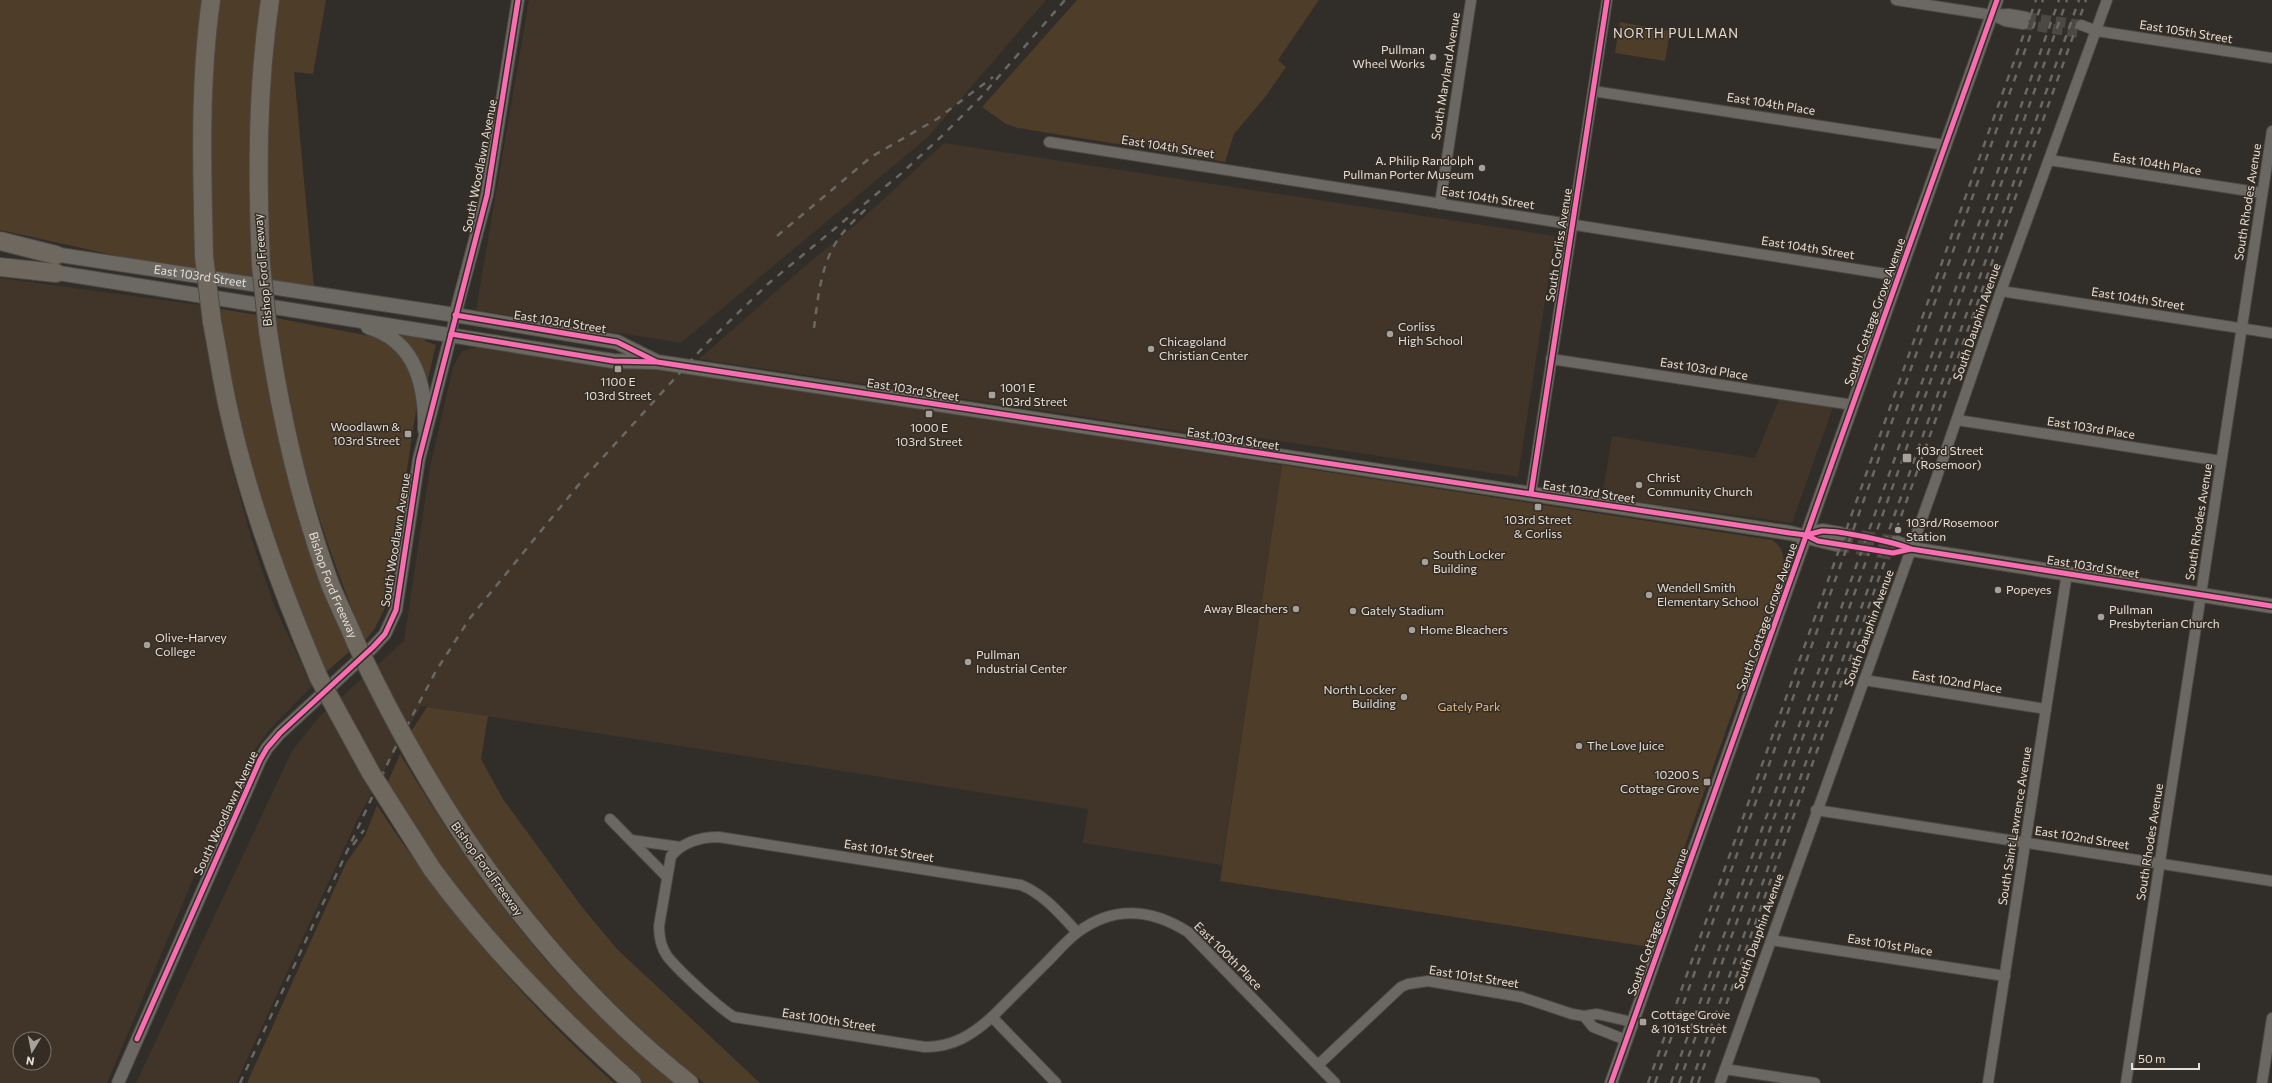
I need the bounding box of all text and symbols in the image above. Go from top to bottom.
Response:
street label: South Maryland Avenue [1428,11,1462,141]
street label: East 105th Street [2139,17,2234,45]
district label: NORTH PULLMAN [1613,25,1739,41]
place label: Pullman Wheel Works [1353,42,1425,70]
marker: Pullman Wheel Works [1428,52,1438,62]
street label: East 104th Place [1726,89,1816,117]
street label: South Woodlawn Avenue [459,98,499,234]
street label: East 104th Street [1121,132,1216,160]
street label: South Rhodes Avenue [2231,142,2263,261]
street label: East 104th Place [2112,149,2202,177]
place label: A. Philip Randolph Pullman Porter Museum [1343,153,1474,181]
marker: A. Philip Randolph Pullman Porter Museum [1477,163,1487,173]
street label: East 104th Street [1441,183,1536,211]
street label: South Corliss Avenue [1542,187,1574,302]
street label: Bishop Ford Freeway [250,213,274,327]
street label: East 104th Street [1761,233,1856,261]
street label: South Cottage Grove Avenue [1841,236,1907,388]
street label: East 103rd Street [153,261,248,289]
street label: South Dauphin Avenue [1949,261,2003,382]
street label: East 104th Street [2091,284,2186,312]
street label: East 103rd Street [513,307,608,335]
place label: Corliss High School [1398,319,1463,347]
marker: Corliss High School [1385,329,1395,339]
place label: Chicagoland Christian Center [1159,334,1248,362]
marker: Chicagoland Christian Center [1146,344,1156,354]
street label: East 103rd Place [1659,354,1749,382]
marker: 1100 E 103rd Street [613,364,623,374]
place label: 1100 E 103rd Street [584,374,652,402]
street label: East 103rd Street [866,375,961,403]
place label: 1001 E 103rd Street [1000,380,1068,408]
marker: 1001 E 103rd Street [987,390,997,400]
marker: 1000 E 103rd Street [924,409,934,419]
street label: East 103rd Place [2046,413,2136,441]
place label: Woodlawn & 103rd Street [331,419,400,447]
place label: 1000 E 103rd Street [895,420,963,448]
street label: East 103rd Street [1186,424,1281,452]
marker: Woodlawn & 103rd Street [403,429,413,439]
place label: 103rd Street (Rosemoor) [1916,443,1984,471]
marker: 103rd Street (Rosemoor) [1901,452,1913,464]
street label: South Rhodes Avenue [2182,462,2214,581]
place label: Christ Community Church [1647,470,1753,498]
street label: South Woodlawn Avenue [377,472,413,608]
street label: East 103rd Street [1542,477,1637,505]
marker: Christ Community Church [1634,480,1644,490]
marker: 103rd Street & Corliss [1533,502,1543,512]
place label: 103rd Street & Corliss [1504,512,1572,540]
place label: 103rd/Rosemoor Station [1906,515,1999,543]
marker: 103rd/Rosemoor Station [1893,525,1903,535]
street label: Bishop Ford Freeway [307,530,361,640]
street label: South Cottage Grove Avenue [1733,541,1799,693]
place label: South Locker Building [1433,547,1506,575]
street label: East 103rd Street [2046,552,2141,580]
marker: South Locker Building [1420,557,1430,567]
street label: South Dauphin Avenue [1840,567,1896,688]
place label: Wendell Smith Elementary School [1657,580,1759,608]
place label: Popeyes [2006,582,2052,596]
marker: Popeyes [1993,585,2003,595]
marker: Wendell Smith Elementary School [1644,590,1654,600]
place label: Away Bleachers [1203,601,1288,615]
place label: Pullman Presbyterian Church [2109,602,2220,630]
place label: Gately Stadium [1361,603,1444,617]
marker: Away Bleachers [1291,604,1301,614]
marker: Gately Stadium [1348,606,1358,616]
marker: Pullman Presbyterian Church [2096,612,2106,622]
place label: Home Bleachers [1420,622,1508,636]
marker: Home Bleachers [1407,625,1417,635]
place label: Olive-Harvey College [155,630,227,658]
marker: Olive-Harvey College [142,640,152,650]
place label: Pullman Industrial Center [976,647,1067,675]
marker: Pullman Industrial Center [963,657,973,667]
street label: East 102nd Place [1911,667,2003,695]
place label: North Locker Building [1324,682,1396,710]
marker: North Locker Building [1399,692,1409,702]
park label: Gately Park [1438,699,1501,713]
place label: The Love Juice [1587,738,1664,753]
marker: The Love Juice [1574,741,1584,751]
street label: South Saint Lawrence Avenue [1995,745,2033,906]
street label: South Woodlawn Avenue [190,748,260,877]
place label: 10200 S Cottage Grove [1620,767,1699,795]
marker: 10200 S Cottage Grove [1702,777,1712,787]
street label: South Rhodes Avenue [2133,782,2165,901]
street label: Bishop Ford Freeway [449,819,527,918]
street label: East 102nd Street [2034,823,2131,851]
street label: East 101st Street [843,836,935,864]
street label: South Cottage Grove Avenue [1624,846,1690,998]
street label: South Dauphin Avenue [1730,871,1786,992]
street label: East 100th Place [1192,919,1265,992]
street label: East 101st Place [1847,930,1934,958]
street label: East 101st Street [1428,962,1520,990]
street label: East 100th Street [781,1005,877,1033]
place label: Cottage Grove & 101st Street [1651,1007,1730,1035]
marker: Cottage Grove & 101st Street [1638,1017,1648,1027]
north arrow [12,1031,52,1071]
scale bar [2132,1045,2199,1071]
text: 50 m [2138,1051,2166,1065]
text: N [25,1054,35,1068]

